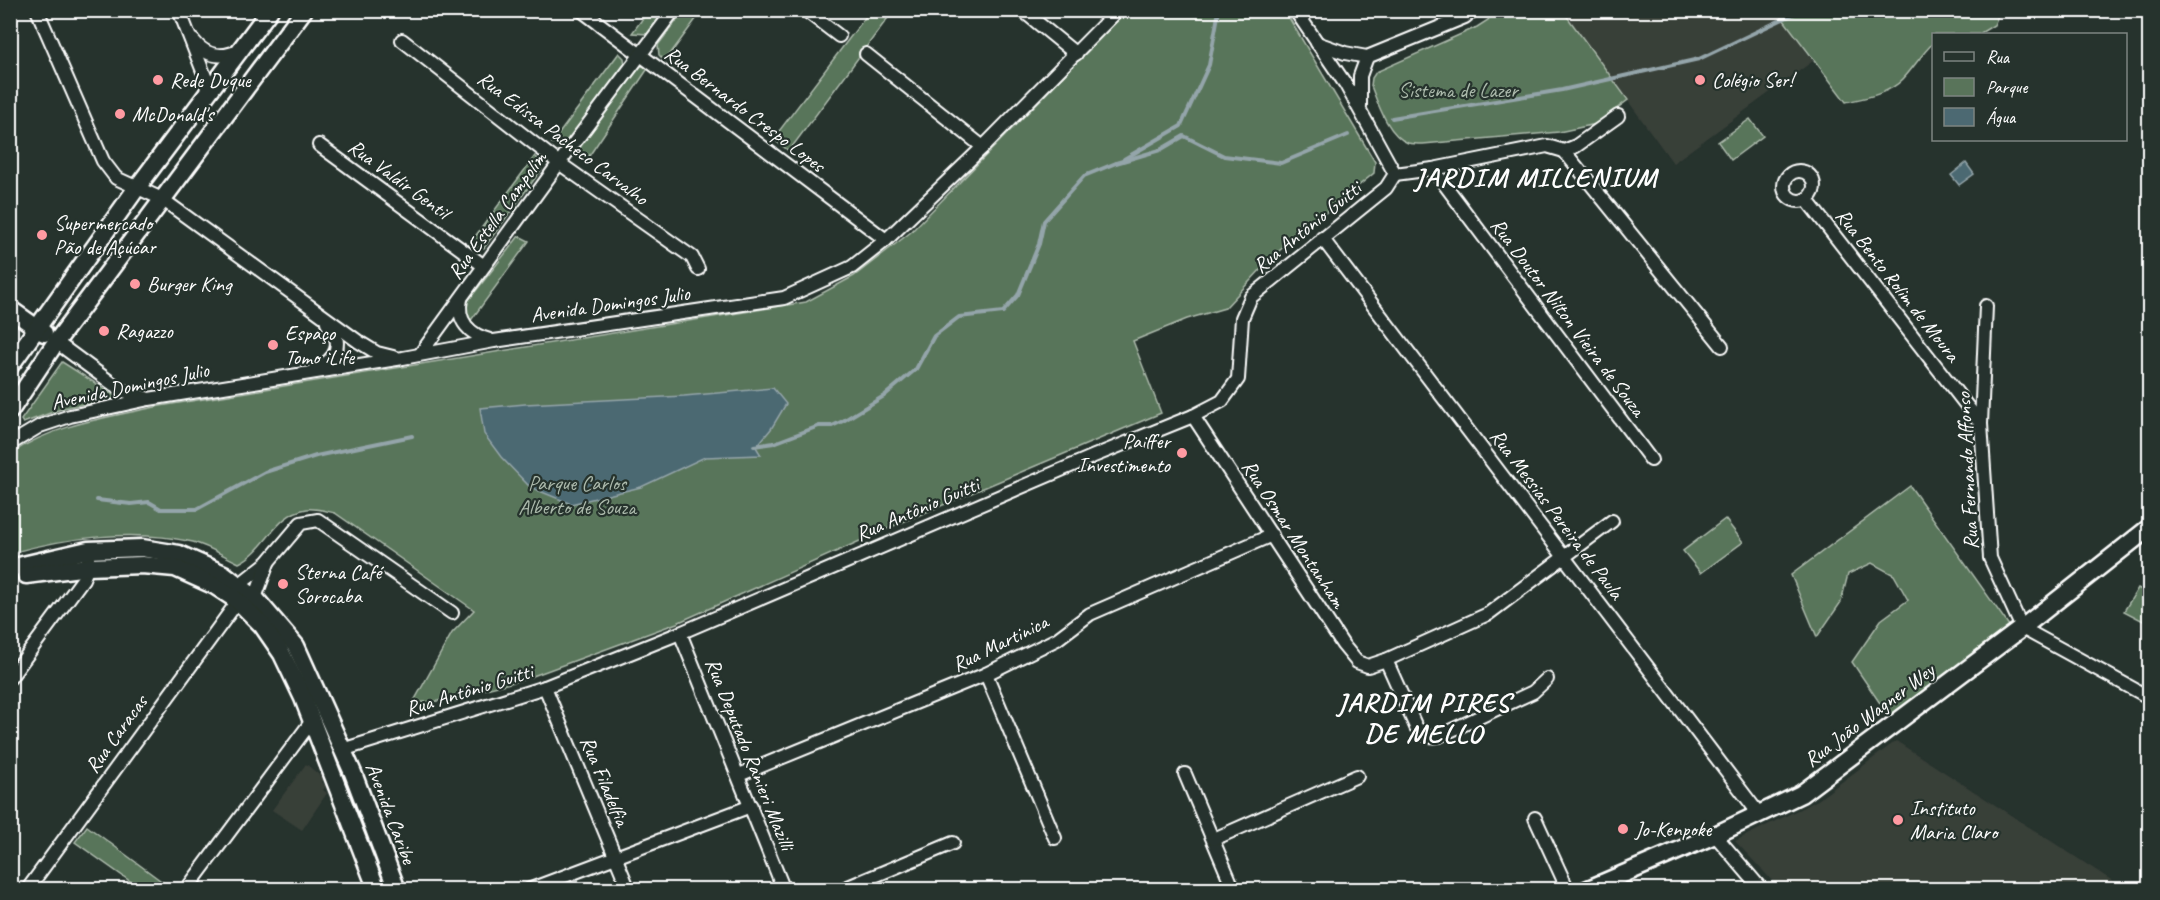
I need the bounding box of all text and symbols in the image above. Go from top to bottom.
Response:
legend [1932,33,2127,141]
street label: Rua Bernardo Crespo Lopes [660,40,832,179]
text: Rua [1986,46,2011,68]
street label: Rua Edissa Pacheco Carvalho [472,65,655,212]
place label: Rede Duque [170,67,252,93]
place label: Colégio Ser! [1712,67,1797,93]
marker: Rede Duque [151,73,165,87]
marker: Colégio Ser! [1693,73,1707,87]
text: Parque [1986,76,2028,98]
park label: Sistema de Lazer [1398,77,1519,103]
place label: McDonald's [132,101,215,127]
text: Água [1986,106,2017,128]
marker: McDonald's [113,107,127,121]
street label: Rua Valdir Gentil [343,133,458,227]
street label: Rua Estella Campolim [442,145,553,284]
district label: JARDIM MILLENIUM [1413,160,1659,194]
street label: Rua Antônio Guitti [1248,174,1369,279]
street label: Rua Bento Rolim de Moura [1830,203,1967,368]
place label: Supermercado Pão de Açúcar [54,210,157,260]
street label: Rua Doutor Nilton Vieira de Souza [1485,213,1653,423]
marker: Supermercado Pão de Açúcar [35,228,49,242]
place label: Burger King [147,271,233,297]
marker: Burger King [128,277,142,291]
street label: Avenida Domingos Julio [529,280,693,328]
place label: Ragazzo [116,318,174,344]
place label: Espaço Tomo iLife [285,320,355,370]
marker: Ragazzo [97,324,111,338]
marker: Espaço Tomo iLife [266,338,280,352]
street label: Avenida Domingos Julio [49,356,213,415]
street label: Rua Fernando Affonso [1950,390,1984,550]
street label: Rua Messias Pereira de Paula [1484,424,1631,606]
place label: Paiffer Investimento [1077,428,1172,478]
marker: Paiffer Investimento [1175,446,1189,460]
street label: Rua Osmar Montanham [1236,455,1352,614]
park label: Parque Carlos Alberto de Souza [518,470,638,520]
street label: Rua Antônio Guitti [851,470,986,547]
place label: Sterna Café Sorocaba [295,559,385,609]
marker: Sterna Café Sorocaba [276,577,290,591]
street label: Rua Martinica [948,608,1054,677]
street label: Rua Deputado Ranieri Mazilli [700,654,802,857]
street label: Rua João Wagner Wey [1799,656,1941,773]
street label: Rua Antônio Guitti [402,657,539,722]
district label: JARDIM PIRES DE MELLO [1335,685,1515,750]
street label: Rua Caracas [79,688,154,778]
street label: Rua Filadelfia [574,732,637,832]
street label: Avenida Caribe [360,759,423,868]
place label: Instituto Maria Claro [1910,795,2000,845]
marker: Instituto Maria Claro [1891,813,1905,827]
place label: Jo-Kenpoke [1634,816,1712,842]
marker: Jo-Kenpoke [1616,822,1630,836]

